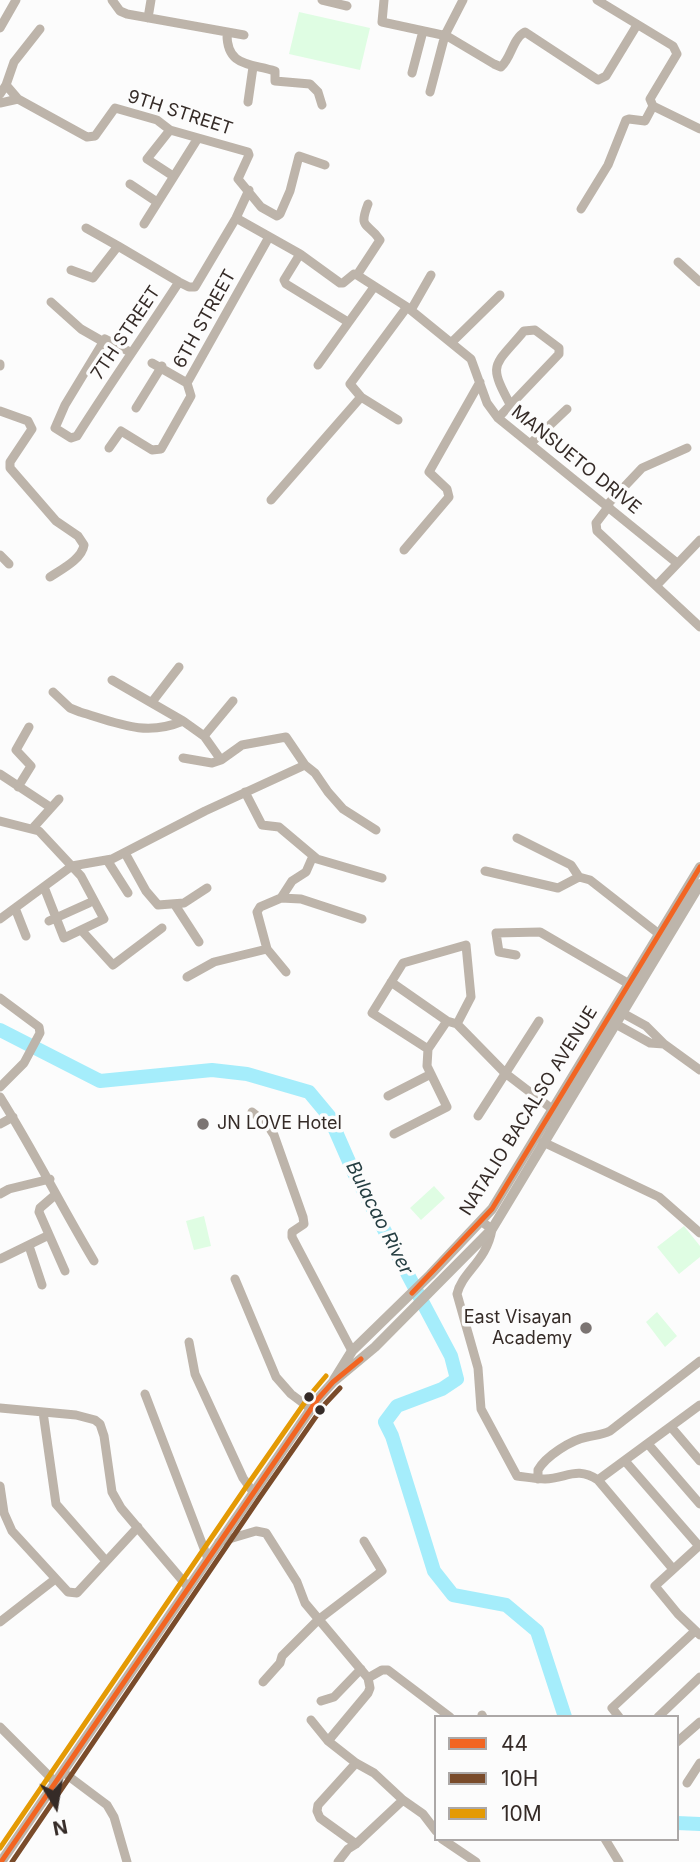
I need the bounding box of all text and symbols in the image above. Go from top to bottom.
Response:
street label: 9TH STREET [125,86,235,140]
street label: 6TH STREET [169,266,241,372]
street label: 7TH STREET [87,282,165,384]
street label: MANSUETO DRIVE [507,401,645,519]
street label: NATALIO BACALSO AVENUE [456,1003,602,1219]
place label: JN LOVE Hotel [217,1113,342,1135]
marker: JN LOVE Hotel [195,1116,211,1132]
water label: Bulacao River [341,1157,417,1279]
place label: East Visayan Academy [464,1307,572,1350]
marker: East Visayan Academy [578,1320,594,1336]
unlabelled marker [302,1390,316,1404]
unlabelled marker [313,1403,327,1417]
legend [434,1715,679,1841]
text: 44 [501,1731,528,1756]
text: 10H [501,1766,538,1791]
north arrow [21,1771,91,1841]
text: 10M [501,1801,542,1826]
text: N [51,1814,69,1840]

